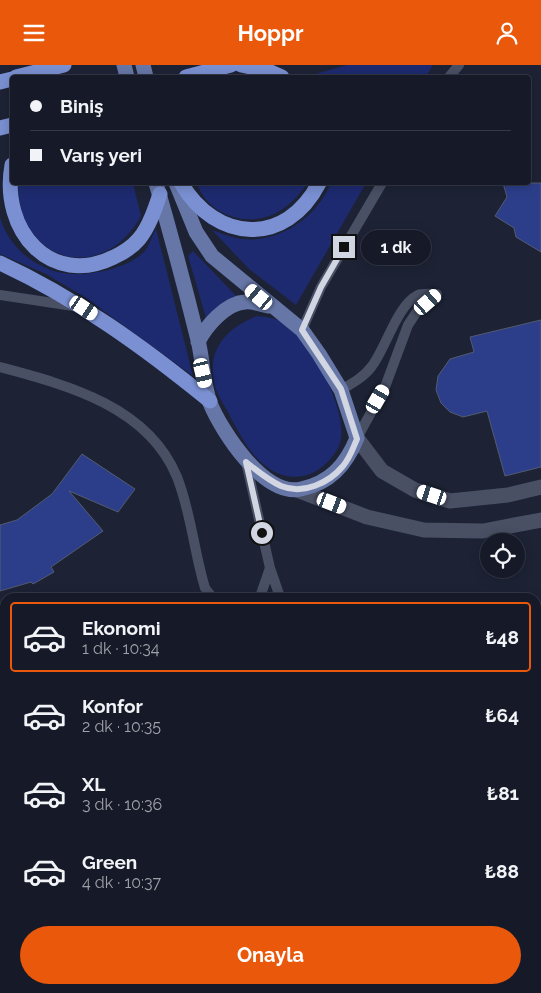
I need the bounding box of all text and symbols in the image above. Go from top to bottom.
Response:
icon: menu [20,19,48,47]
icon: person [493,19,521,47]
text: Hoppr [238,20,303,46]
text: Biniş [60,95,103,117]
text: Varış yeri [60,144,142,166]
callout: 1 dk [362,229,432,265]
route end [333,236,355,258]
text: 1 dk [381,238,412,257]
car [242,282,275,312]
car [411,286,444,318]
car [67,293,100,323]
car [192,357,213,389]
car [364,382,391,416]
car [415,483,448,507]
car [315,491,348,515]
route start [251,522,273,544]
map controls [480,533,525,578]
button: locate [480,533,525,578]
icon: car [22,615,67,660]
text: Ekonomi [82,617,161,639]
text: ₺48 [485,626,519,648]
text: 1 dk · 10:34 [82,639,159,658]
icon: car [22,693,67,738]
text: Konfor [82,695,143,717]
text: ₺64 [485,704,519,726]
text: 2 dk · 10:35 [82,717,161,736]
icon: car [22,771,67,816]
text: XL [82,773,105,795]
text: ₺81 [487,782,519,804]
text: 3 dk · 10:36 [82,795,162,814]
icon: car [22,849,67,894]
text: Green [82,851,137,873]
text: ₺88 [485,860,519,882]
text: 4 dk · 10:37 [82,873,161,892]
button: Onayla [20,926,521,984]

